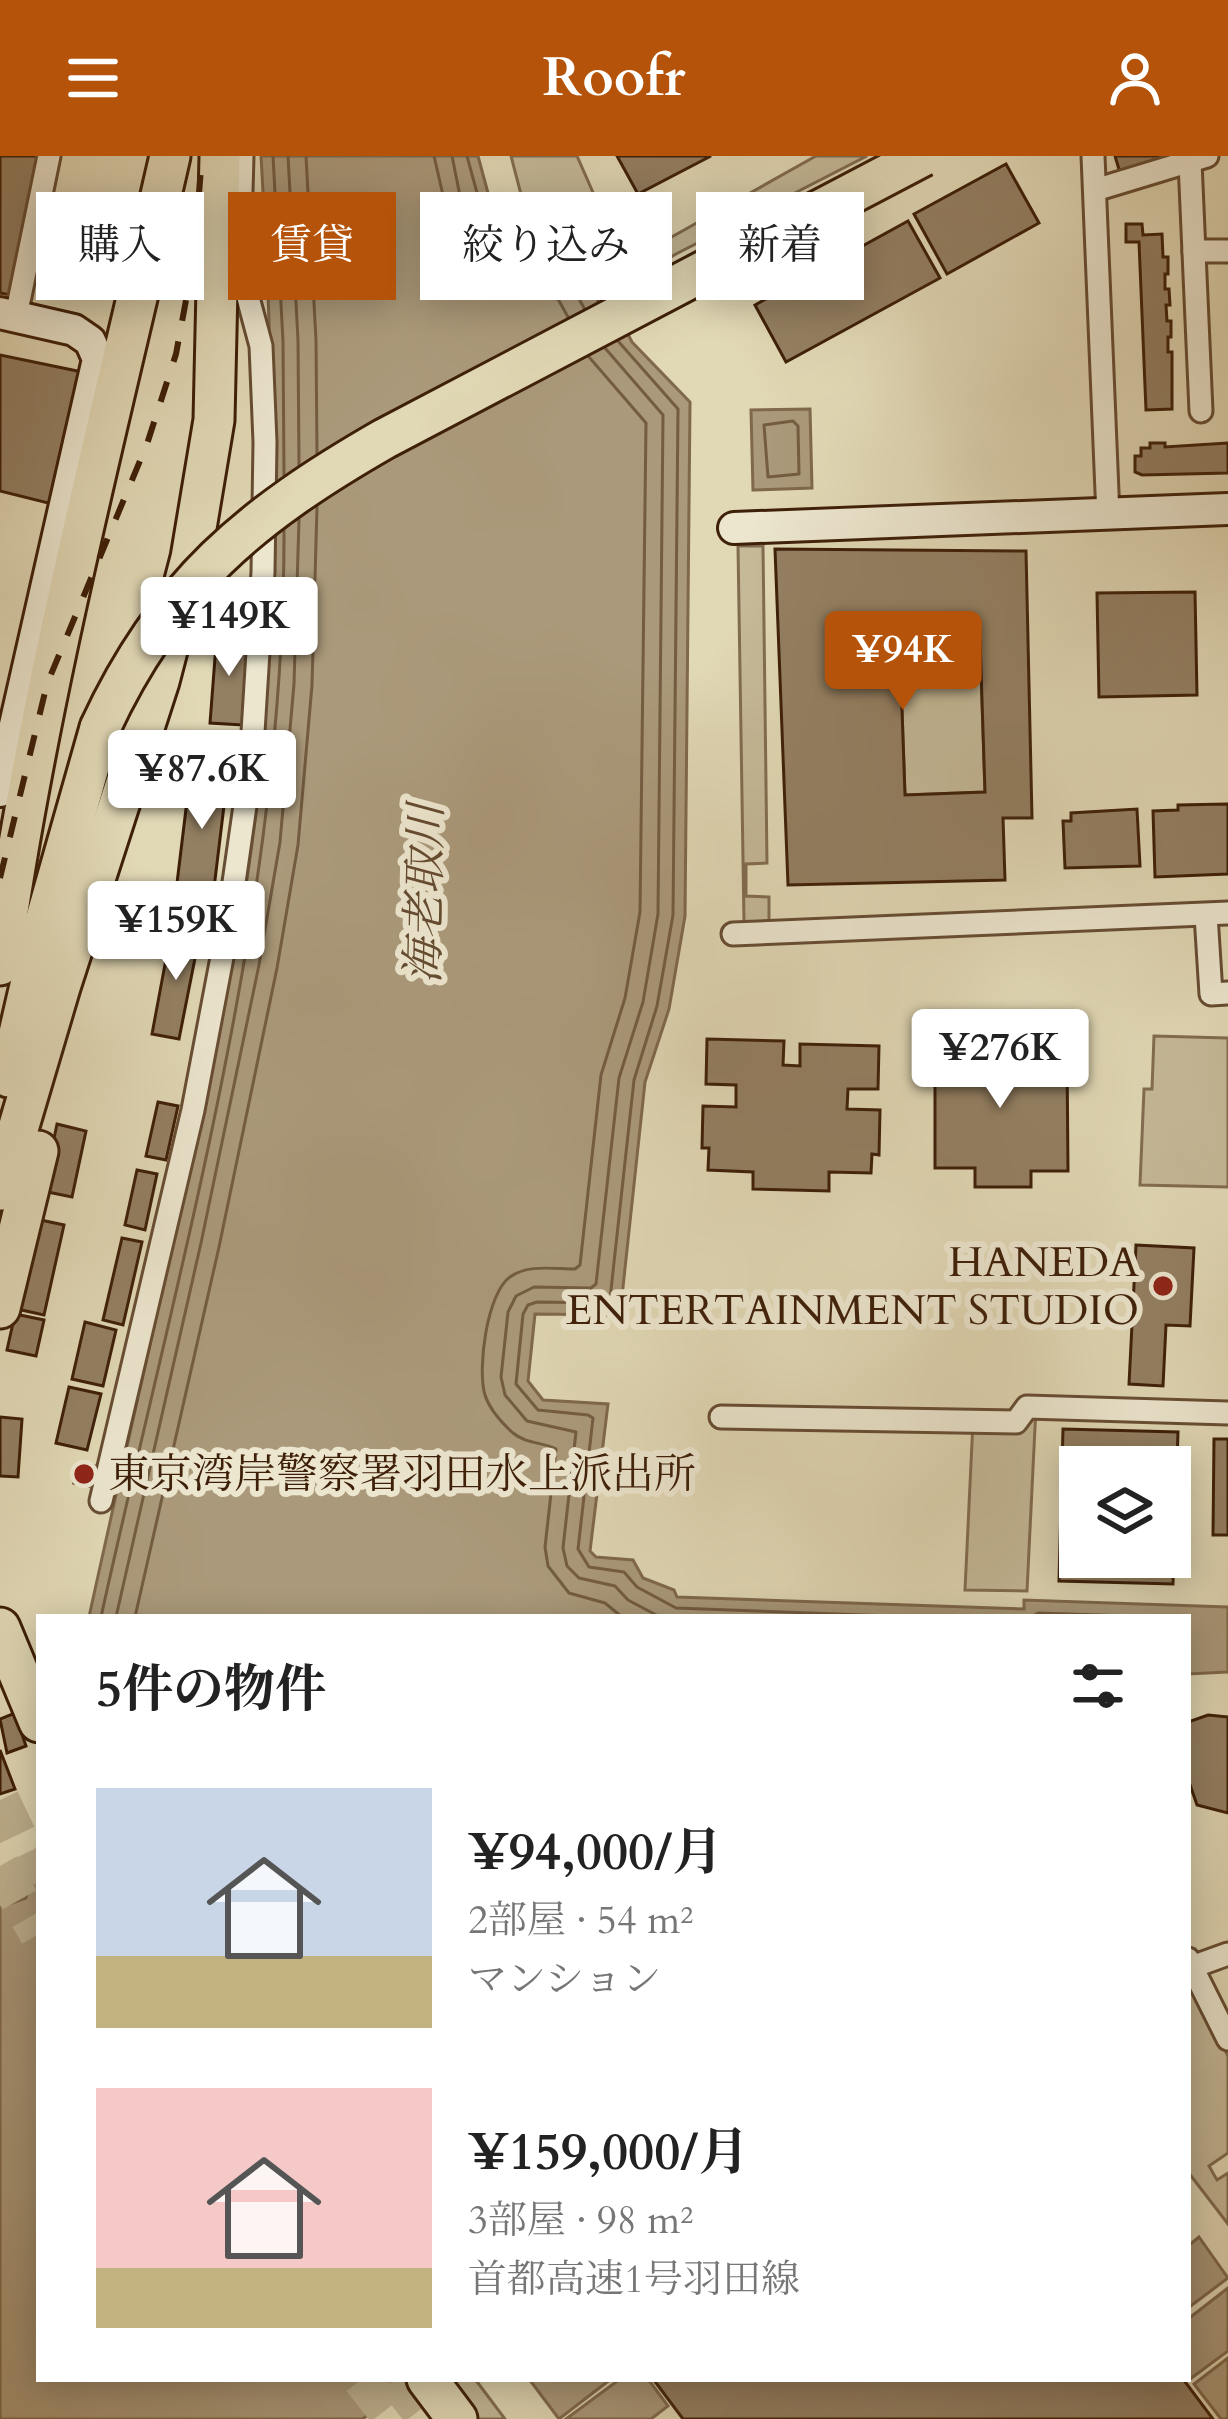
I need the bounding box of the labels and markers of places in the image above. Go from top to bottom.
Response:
pin: ¥149K [145,577,313,679]
pin: ¥94K [832,611,974,713]
pin: ¥87.6K [104,730,300,832]
pin: ¥159K [92,881,260,983]
pin: ¥276K [916,1009,1084,1111]
place label: HANEDA ENTERTAINMENT STUDIO [566,1234,1139,1339]
marker: HANEDA ENTERTAINMENT STUDIO [1150,1273,1176,1299]
place label: 東京湾岸警察署羽田水上派出所 [108,1446,696,1503]
marker: 東京湾岸警察署羽田水上派出所 [71,1461,97,1487]

